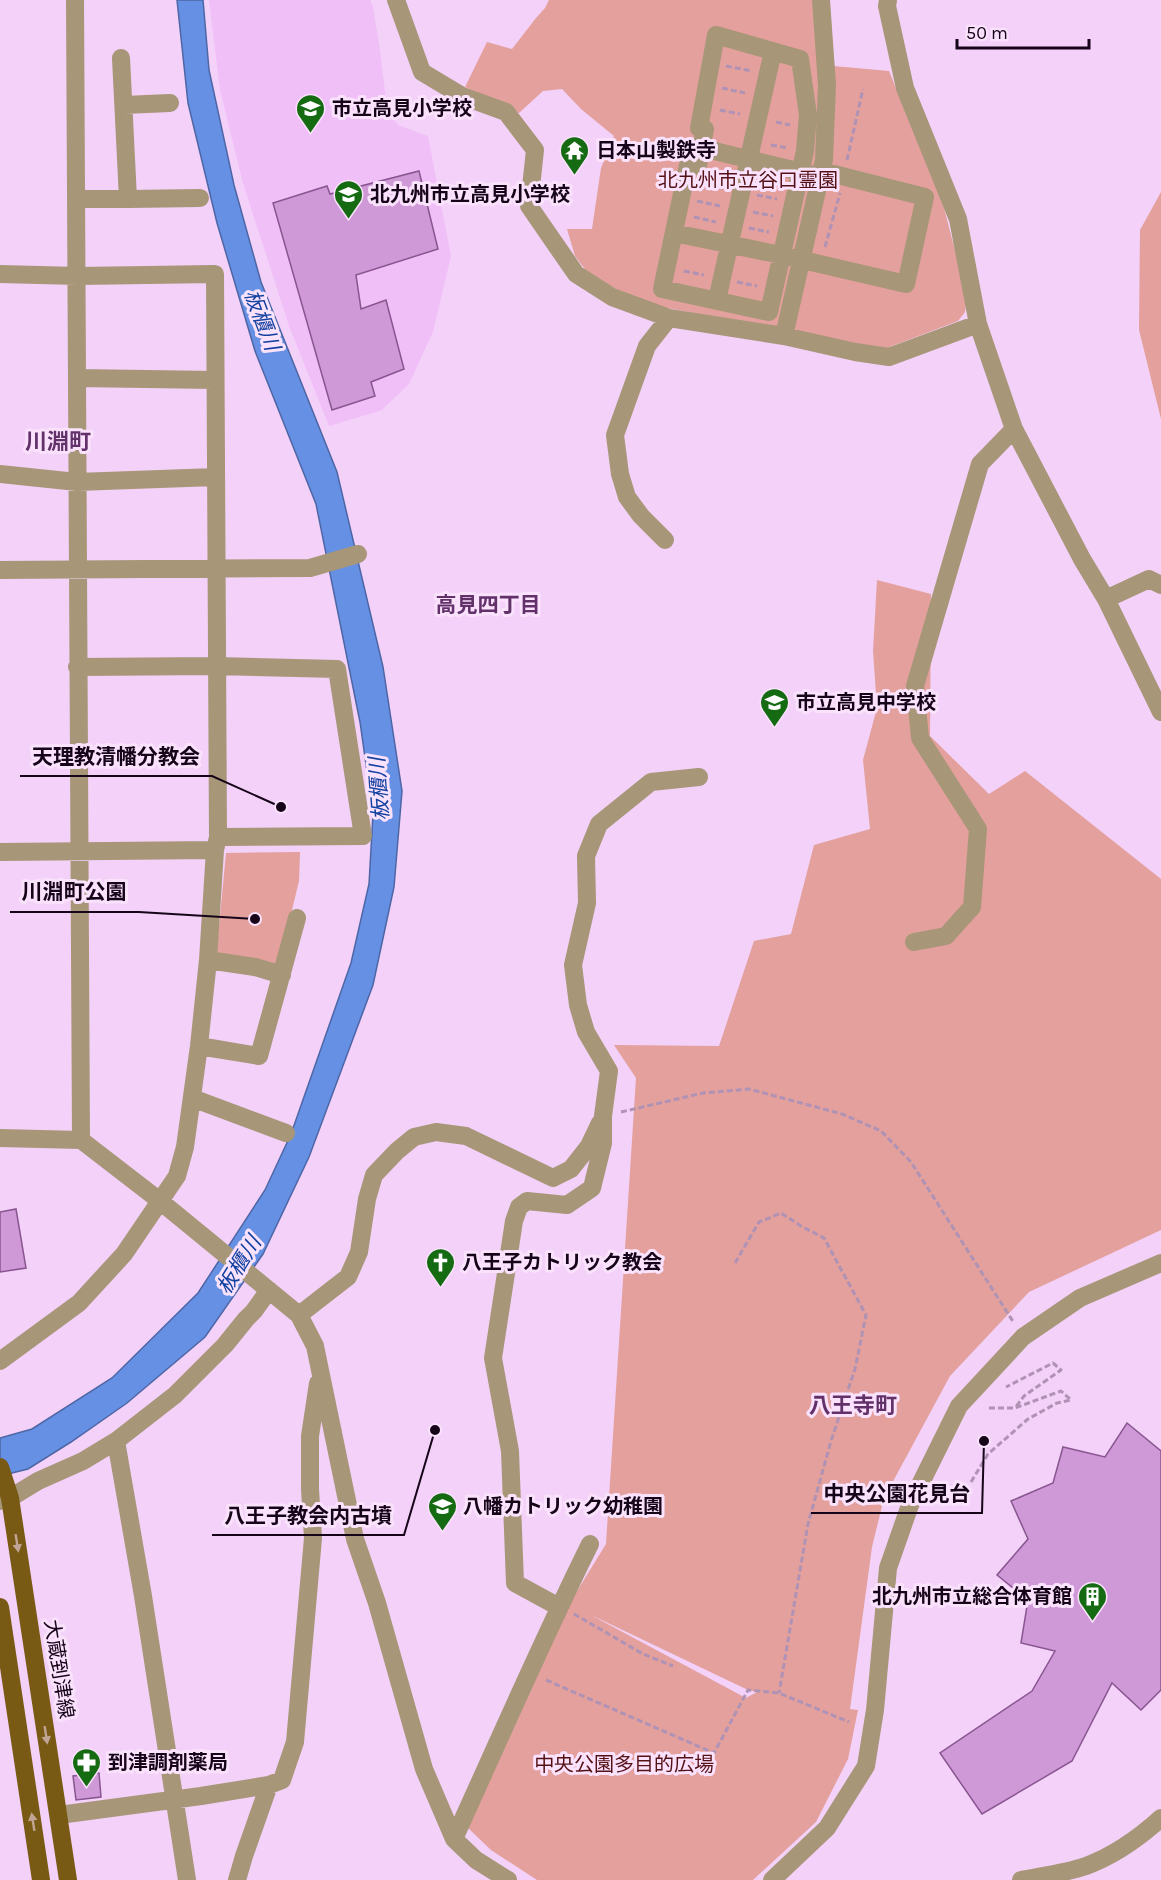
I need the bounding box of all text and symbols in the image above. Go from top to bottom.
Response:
scale bar [957,12,1089,50]
text: 50 m [966,22,1008,44]
school or university icon: 市立高見小学校 [295,92,327,134]
place label: 市立高見小学校 [332,97,472,120]
temple icon: 日本山製鉄寺 [559,134,591,176]
place label: 日本山製鉄寺 [596,139,716,162]
park label: 北九州市立谷口霊園 [658,169,838,192]
school or university icon: 北九州市立高見小学校 [333,178,365,220]
place label: 北九州市立高見小学校 [370,183,570,206]
water label: 板櫃川 [240,286,285,356]
district label: 川淵町 [25,429,91,455]
district label: 高見四丁目 [436,593,541,617]
school or university icon: 市立高見中学校 [759,686,791,728]
place label: 市立高見中学校 [796,691,936,714]
callout: 天理教清幡分教会 [20,737,212,776]
text: 天理教清幡分教会 [32,745,200,769]
water label: 板櫃川 [365,755,393,821]
callout: 川淵町公園 [10,873,139,912]
text: 川淵町公園 [22,880,127,904]
water label: 板櫃川 [212,1230,267,1298]
church icon: 八王子カトリック教会 [425,1246,457,1288]
place label: 八王子カトリック教会 [462,1251,662,1274]
district label: 八王寺町 [809,1393,897,1419]
callout: 中央公園花見台 [811,1474,982,1513]
text: 中央公園花見台 [824,1482,971,1506]
school or university icon: 八幡カトリック幼稚園 [426,1490,458,1532]
place label: 八幡カトリック幼稚園 [463,1495,663,1518]
callout: 八王子教会内古墳 [212,1496,404,1535]
text: 八王子教会内古墳 [224,1504,392,1528]
one-way arrow [12,1533,21,1552]
building icon: 北九州市立総合体育館 [1077,1580,1109,1622]
place label: 北九州市立総合体育館 [872,1585,1072,1608]
street label: 大蔵到津線 [40,1618,78,1720]
one-way arrow [42,1726,51,1745]
pharmacy icon: 到津調剤薬局 [71,1746,103,1788]
place label: 到津調剤薬局 [108,1751,228,1774]
park label: 中央公園多目的広場 [534,1753,714,1776]
one-way arrow [28,1813,37,1832]

